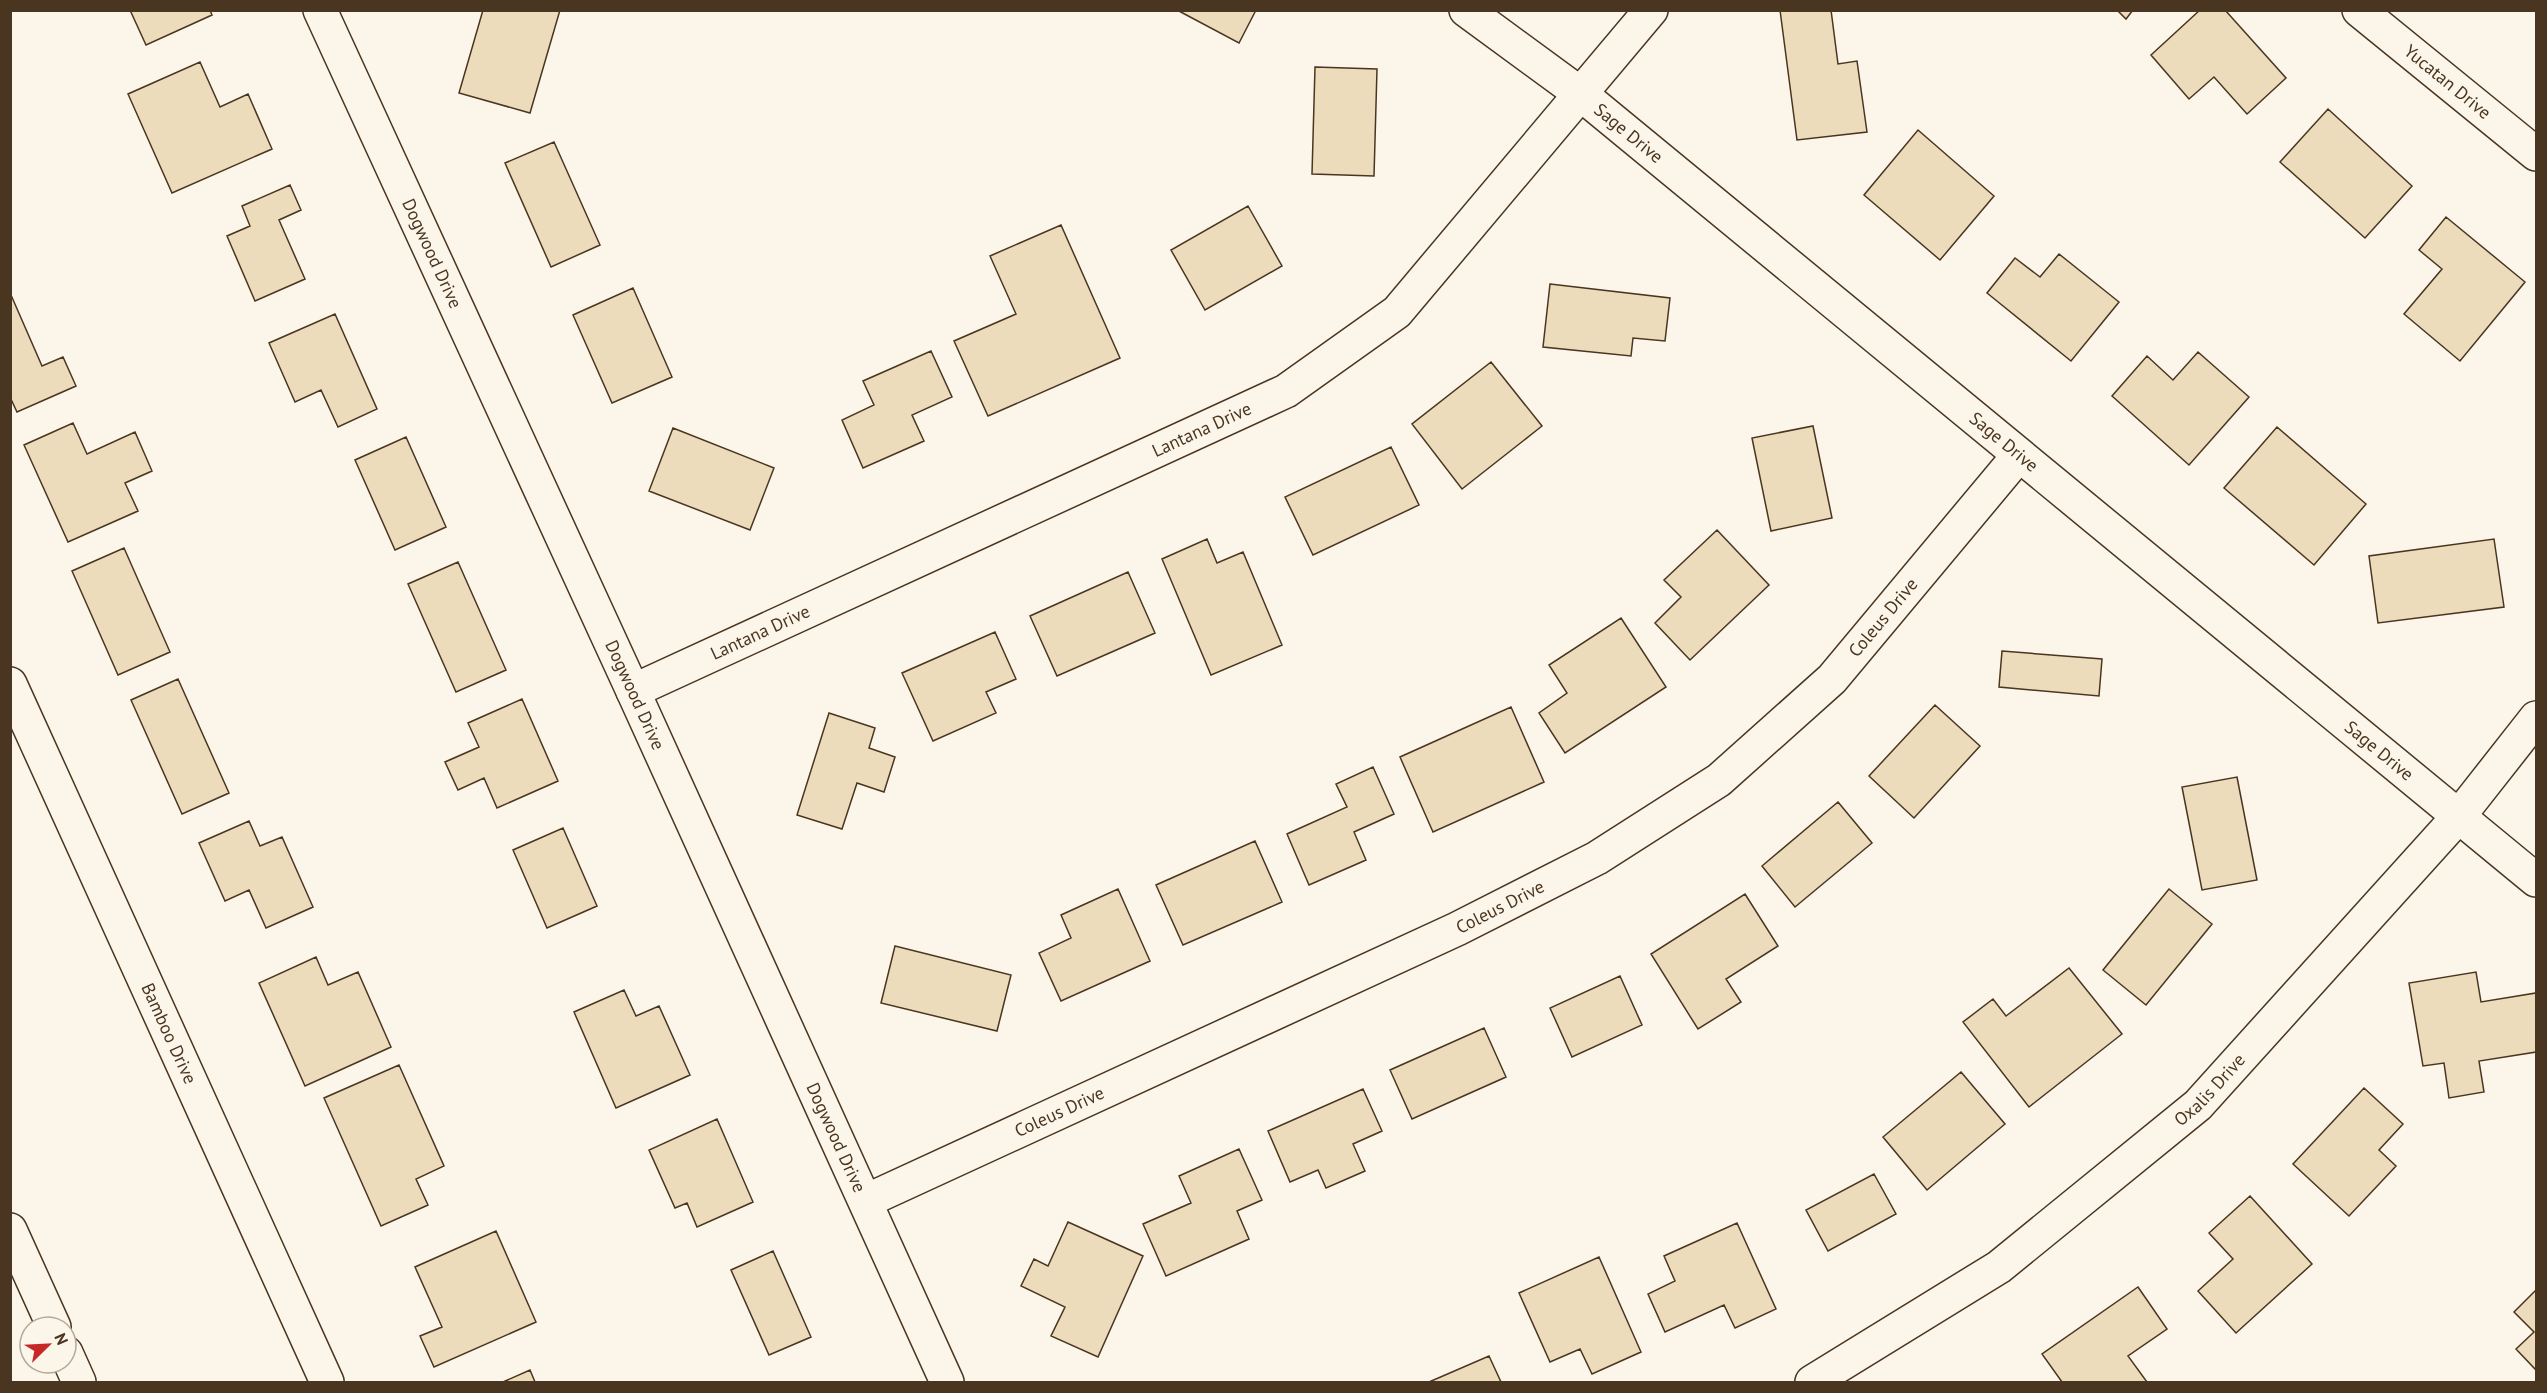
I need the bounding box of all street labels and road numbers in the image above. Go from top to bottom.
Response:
street label: Yucatan Drive [2400,39,2496,124]
street label: Sage Drive [1590,98,1668,168]
street label: Dogwood Drive [397,195,468,312]
street label: Lantana Drive [1148,396,1255,462]
street label: Sage Drive [1965,407,2043,477]
street label: Coleus Drive [1843,573,1923,662]
street label: Lantana Drive [707,599,813,665]
street label: Dogwood Drive [600,636,670,754]
street label: Sage Drive [2340,715,2419,786]
street label: Coleus Drive [1452,875,1548,939]
street label: Bamboo Drive [136,979,202,1087]
street label: Oxalis Drive [2169,1048,2250,1131]
street label: Dogwood Drive [801,1079,871,1196]
street label: Coleus Drive [1011,1081,1108,1142]

